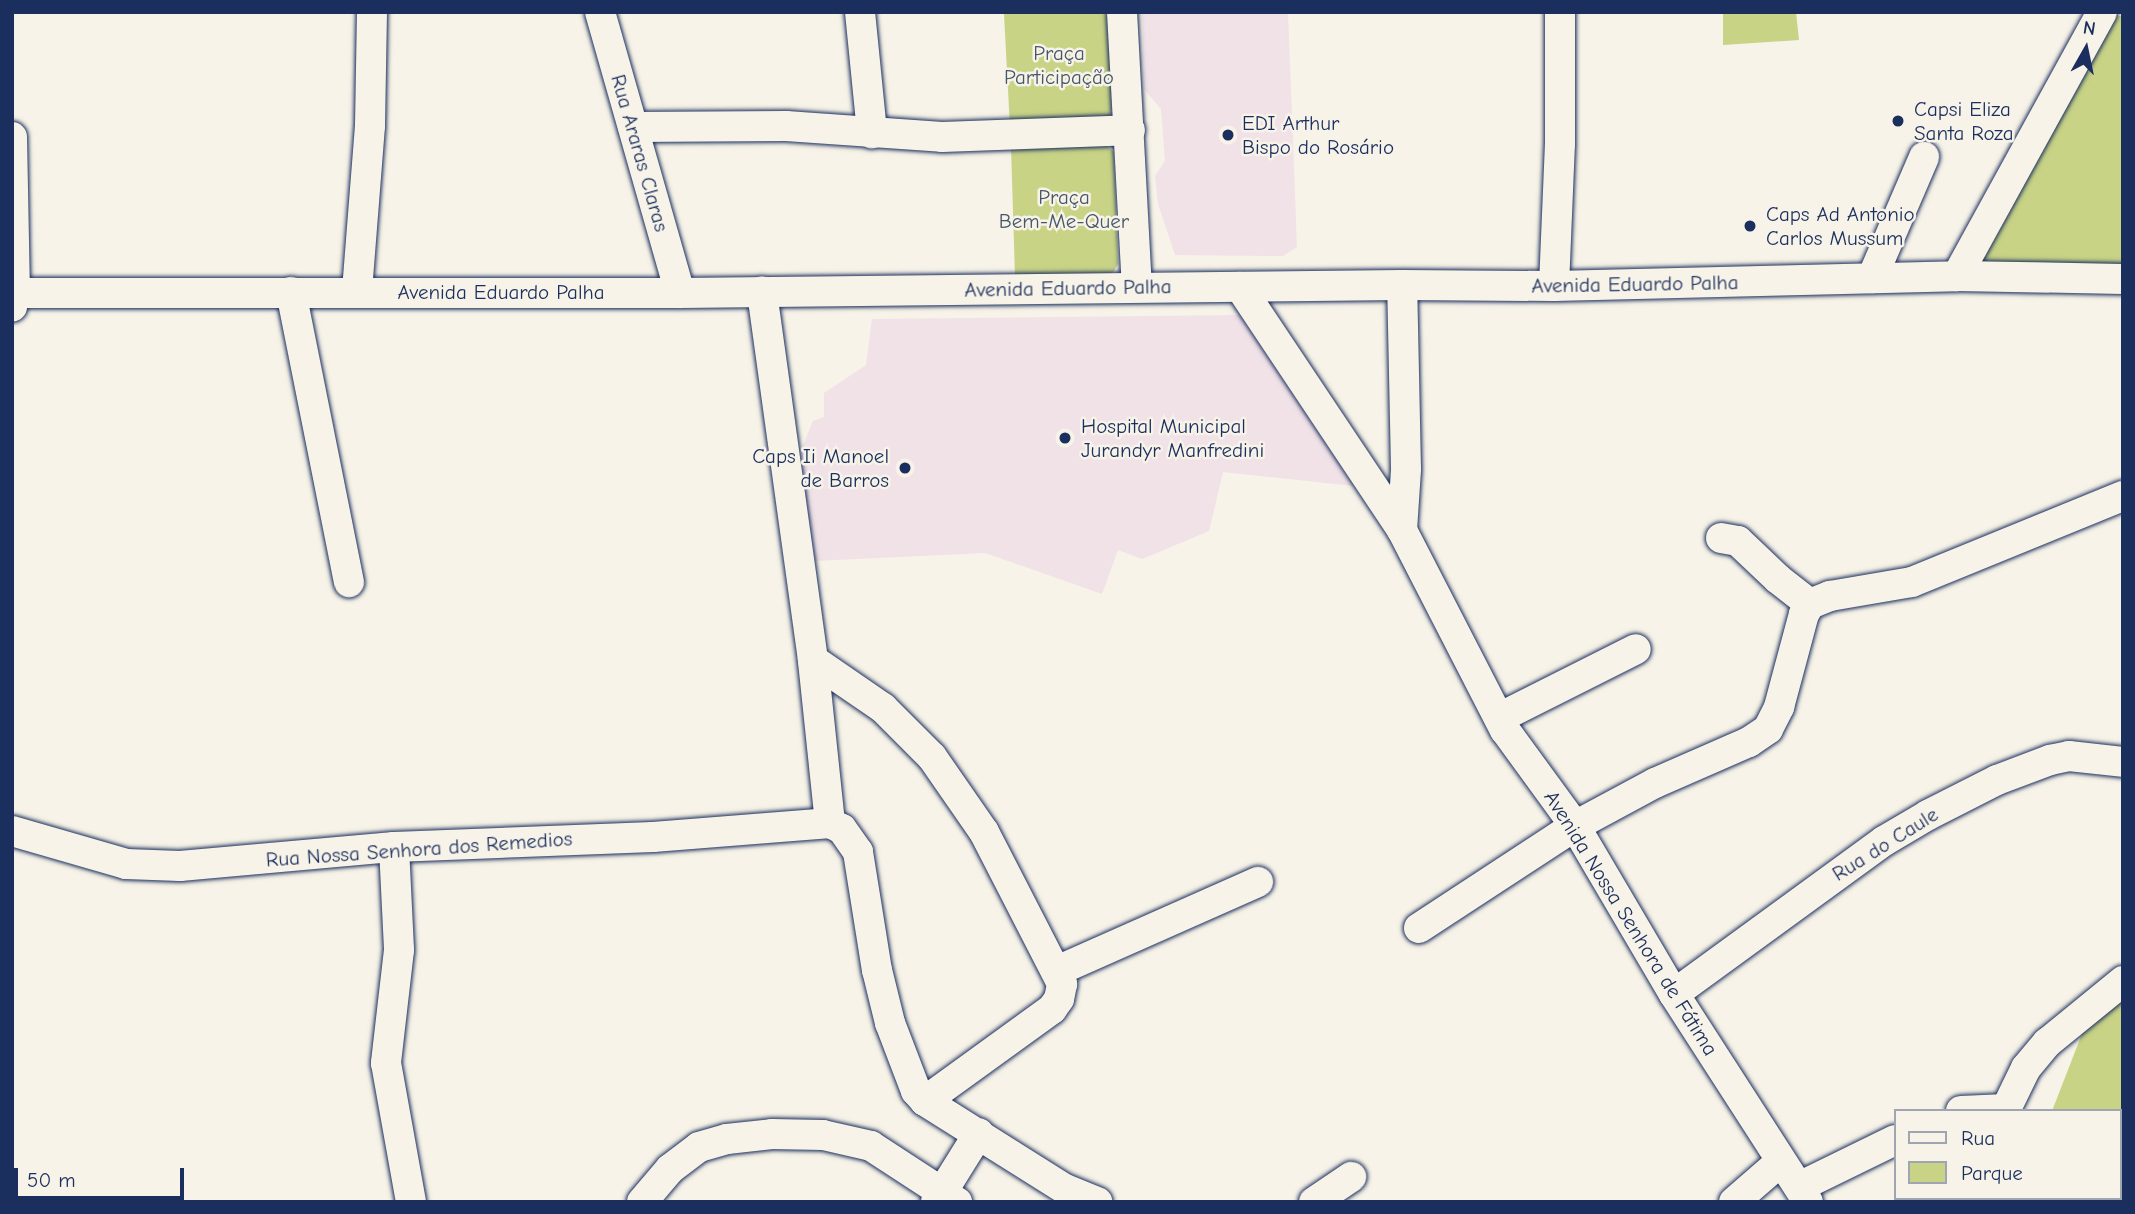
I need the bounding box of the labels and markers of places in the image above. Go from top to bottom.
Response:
place label: Capsi Eliza Santa Roza [1914,96,2014,146]
place label: EDI Arthur Bispo do Rosário [1242,110,1394,160]
marker: Capsi Eliza Santa Roza [1888,111,1908,131]
marker: EDI Arthur Bispo do Rosário [1220,127,1236,143]
place label: Caps Ad Antonio Carlos Mussum [1766,201,1915,251]
marker: Caps Ad Antonio Carlos Mussum [1740,216,1760,236]
place label: Hospital Municipal Jurandyr Manfredini [1081,413,1264,463]
marker: Hospital Municipal Jurandyr Manfredini [1055,428,1075,448]
place label: Caps Ii Manoel de Barros [752,443,889,493]
marker: Caps Ii Manoel de Barros [895,458,915,478]

